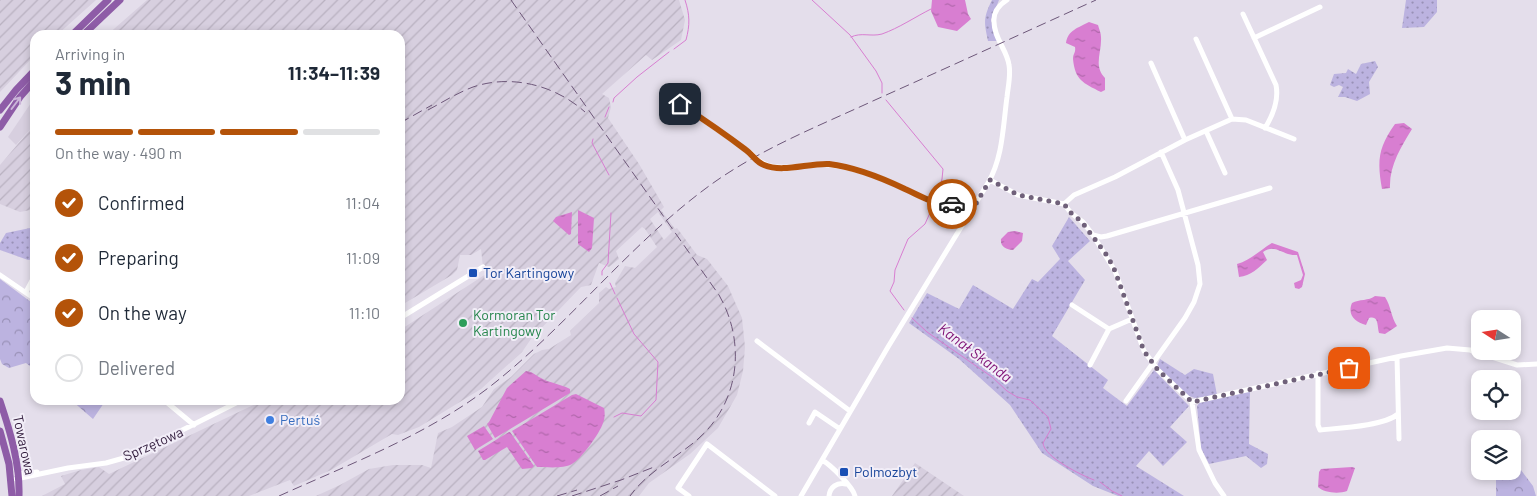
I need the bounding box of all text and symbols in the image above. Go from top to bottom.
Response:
text: Arriving in [55,44,125,63]
text: 11:34–11:39 [288,61,380,84]
text: 3 min [55,63,131,101]
pin [659,83,701,125]
icon: home [666,90,694,118]
one-way arrow [11,97,22,110]
text: On the way · 490 m [55,143,182,162]
courier [927,179,977,229]
icon: check [55,189,83,217]
icon: car [938,190,966,218]
text: Confirmed [98,191,185,214]
text: 11:04 [345,193,380,212]
icon: check [55,244,83,272]
text: Preparing [98,246,179,269]
text: 11:09 [346,248,380,267]
place label: Tor Kartingowy [483,264,575,281]
marker: Tor Kartingowy [467,267,479,279]
icon: check [55,299,83,327]
text: On the way [98,301,187,324]
text: 11:10 [349,303,380,322]
place label: Kormoran Tor Kartingowy [473,306,555,339]
north arrow [1471,310,1521,360]
map controls [1471,310,1521,480]
marker: Kormoran Tor Kartingowy [457,317,469,329]
water label: Kanał Skanda [935,319,1016,386]
pin [1328,347,1370,389]
icon: bag [1335,354,1363,382]
text: Delivered [98,356,175,379]
button: locate [1471,370,1521,420]
place label: Pertuś [280,411,320,428]
street label: Towarowa [10,413,39,476]
marker: Pertuś [264,414,276,426]
street label: Sprzętowa [120,423,185,464]
button: layers [1471,430,1521,480]
place label: Polmozbyt [854,463,917,480]
marker: Polmozbyt [838,466,850,478]

